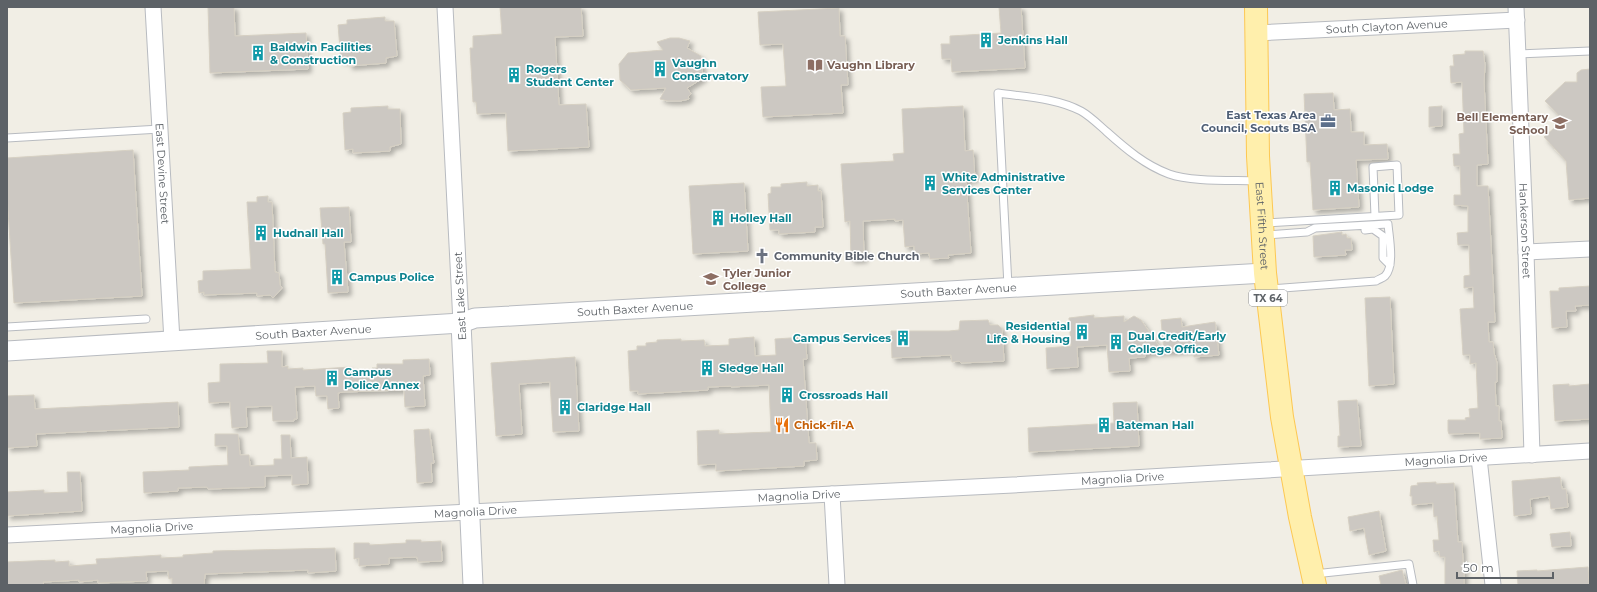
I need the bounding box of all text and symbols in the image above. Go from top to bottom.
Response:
street label: South Clayton Avenue [1326,16,1448,37]
building icon: Jenkins Hall [977,31,995,49]
place label: Jenkins Hall [997,33,1068,47]
place label: Baldwin Facilities & Construction [270,40,372,67]
building icon: Baldwin Facilities & Construction [249,44,267,62]
place label: Vaughn Conservatory [671,56,749,83]
library icon: Vaughn Library [806,56,824,74]
place label: Vaughn Library [826,58,915,72]
building icon: Vaughn Conservatory [651,60,669,78]
place label: Rogers Student Center [526,62,614,89]
building icon: Rogers Student Center [505,66,523,84]
place label: East Texas Area Council, Scouts BSA [1201,108,1317,135]
place label: Bell Elementary School [1456,110,1548,137]
office icon: East Texas Area Council, Scouts BSA [1319,112,1337,130]
school or university icon: Bell Elementary School [1551,114,1569,132]
street label: East Devine Street [153,123,172,225]
place label: White Administrative Services Center [942,170,1065,197]
building icon: White Administrative Services Center [921,174,939,192]
building icon: Masonic Lodge [1326,179,1344,197]
street label: East Fifth Street [1253,181,1272,271]
place label: Masonic Lodge [1347,181,1434,195]
street label: Hankerson Street [1516,182,1534,280]
building icon: Holley Hall [709,209,727,227]
place label: Holley Hall [730,211,792,225]
building icon: Hudnall Hall [252,224,270,242]
place label: Hudnall Hall [273,226,343,240]
church icon: Community Bible Church [753,247,771,265]
place label: Community Bible Church [774,249,919,263]
street label: East Lake Street [451,251,469,341]
place label: Tyler Junior College [723,266,791,293]
building icon: Campus Police [328,268,346,286]
place label: Campus Police [349,270,435,284]
school or university icon: Tyler Junior College [702,270,720,288]
street label: South Baxter Avenue [900,280,1017,301]
road number: TX 64 [1249,290,1287,306]
street label: South Baxter Avenue [577,299,694,319]
place label: Residential Life & Housing [987,319,1070,346]
street label: South Baxter Avenue [255,322,372,343]
building icon: Residential Life & Housing [1073,323,1091,341]
building icon: Campus Services [894,329,912,347]
place label: Dual Credit/Early College Office [1128,329,1227,356]
place label: Campus Services [793,331,891,345]
building icon: Dual Credit/Early College Office [1107,333,1125,351]
building icon: Sledge Hall [698,359,716,377]
place label: Sledge Hall [719,361,784,375]
place label: Campus Police Annex [344,365,420,392]
building icon: Campus Police Annex [323,369,341,387]
building icon: Crossroads Hall [778,386,796,404]
place label: Crossroads Hall [799,388,888,402]
building icon: Claridge Hall [556,398,574,416]
place label: Claridge Hall [577,400,651,414]
restaurant icon: Chick-fil-A [773,416,791,434]
building icon: Bateman Hall [1095,416,1113,434]
place label: Chick-fil-A [794,418,855,432]
place label: Bateman Hall [1116,418,1194,432]
street label: Magnolia Drive [1404,450,1488,469]
street label: Magnolia Drive [1081,469,1165,488]
street label: Magnolia Drive [757,487,841,505]
street label: Magnolia Drive [434,503,518,521]
street label: Magnolia Drive [110,519,194,537]
scale bar [1457,554,1553,580]
text: 50 m [1463,560,1494,575]

